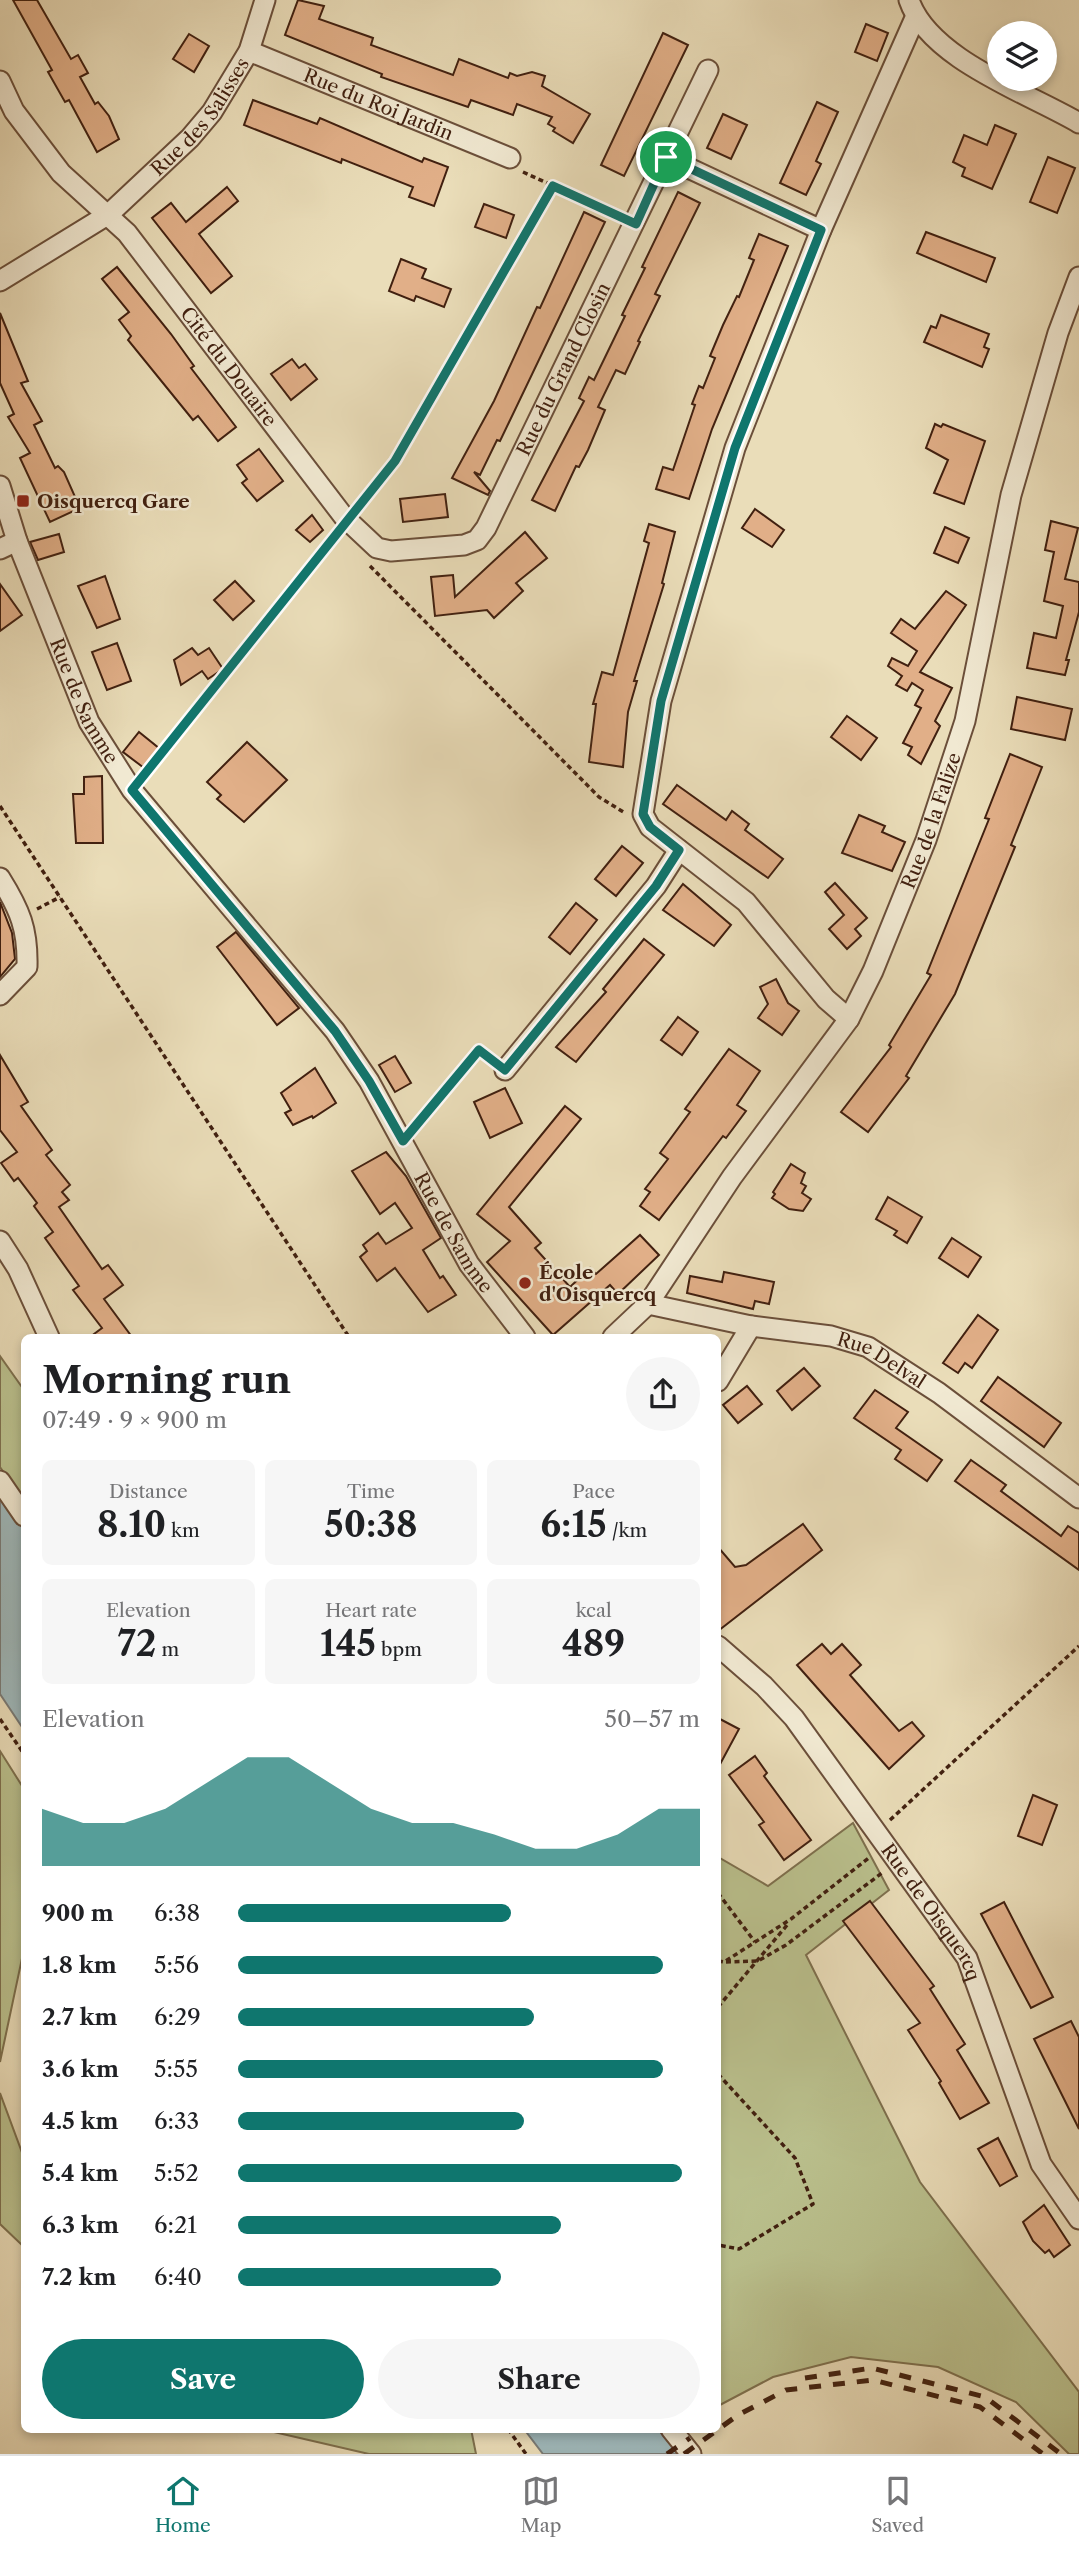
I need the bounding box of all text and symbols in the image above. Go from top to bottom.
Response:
map controls [987,21,1057,91]
button: layers [987,21,1057,91]
street label: Rue des Salisses [146,53,254,180]
street label: Rue du Roi Jardin [300,63,457,145]
pin [636,127,696,187]
icon: arrive [647,138,685,176]
street label: Rue du Grand Closin [511,279,615,459]
street label: Cité du Douaire [176,302,282,431]
place label: Oisquercq Gare [37,490,190,513]
marker: Oisquercq Gare [15,493,31,509]
street label: Rue de Samme [45,635,124,768]
street label: Rue de la Falize [896,750,965,892]
street label: Rue de Samme [410,1168,498,1297]
place label: École d'Oisquercq [539,1261,657,1306]
marker: École d'Oisquercq [517,1275,533,1291]
street label: Rue Delval [834,1327,930,1393]
text: Morning run [42,1356,291,1403]
button: share [626,1357,700,1431]
text: 07:49 · 9 × 900 m [42,1406,227,1434]
text: Distance [109,1480,188,1503]
text: Time [347,1480,395,1503]
text: Pace [572,1480,615,1503]
text: 8.10 [97,1503,166,1546]
text: 50:38 [324,1503,418,1546]
text: 6:15 [540,1503,607,1546]
text: km [166,1519,200,1542]
text: /km [607,1519,647,1542]
text: Elevation [106,1599,191,1622]
text: Heart rate [325,1599,417,1622]
text: kcal [576,1599,612,1622]
text: 72 [117,1622,156,1665]
text: 145 [320,1622,376,1665]
text: 489 [562,1622,625,1665]
text: m [156,1638,179,1661]
text: bpm [376,1638,422,1661]
text: Elevation [42,1705,145,1733]
text: 50–57 m [604,1705,700,1733]
street label: Rue de Oisquercq [877,1839,986,1984]
text: 900 m [42,1899,114,1927]
text: 6:38 [154,1899,200,1927]
text: 1.8 km [42,1951,117,1979]
text: 5:56 [154,1951,199,1979]
text: 2.7 km [42,2003,118,2031]
text: 6:29 [154,2003,201,2031]
text: 3.6 km [42,2055,119,2083]
text: 5:55 [154,2055,198,2083]
text: 4.5 km [42,2107,119,2135]
text: 6:33 [154,2107,199,2135]
text: 5.4 km [42,2159,119,2187]
text: 5:52 [154,2159,199,2187]
text: 6.3 km [42,2211,119,2239]
text: 6:21 [154,2211,197,2239]
text: 7.2 km [42,2263,117,2291]
text: 6:40 [154,2263,202,2291]
button: Save [42,2339,364,2419]
button: Share [378,2339,700,2419]
tab: Home [155,2472,211,2537]
tab: Map [521,2472,561,2537]
tab: Saved [871,2472,924,2537]

